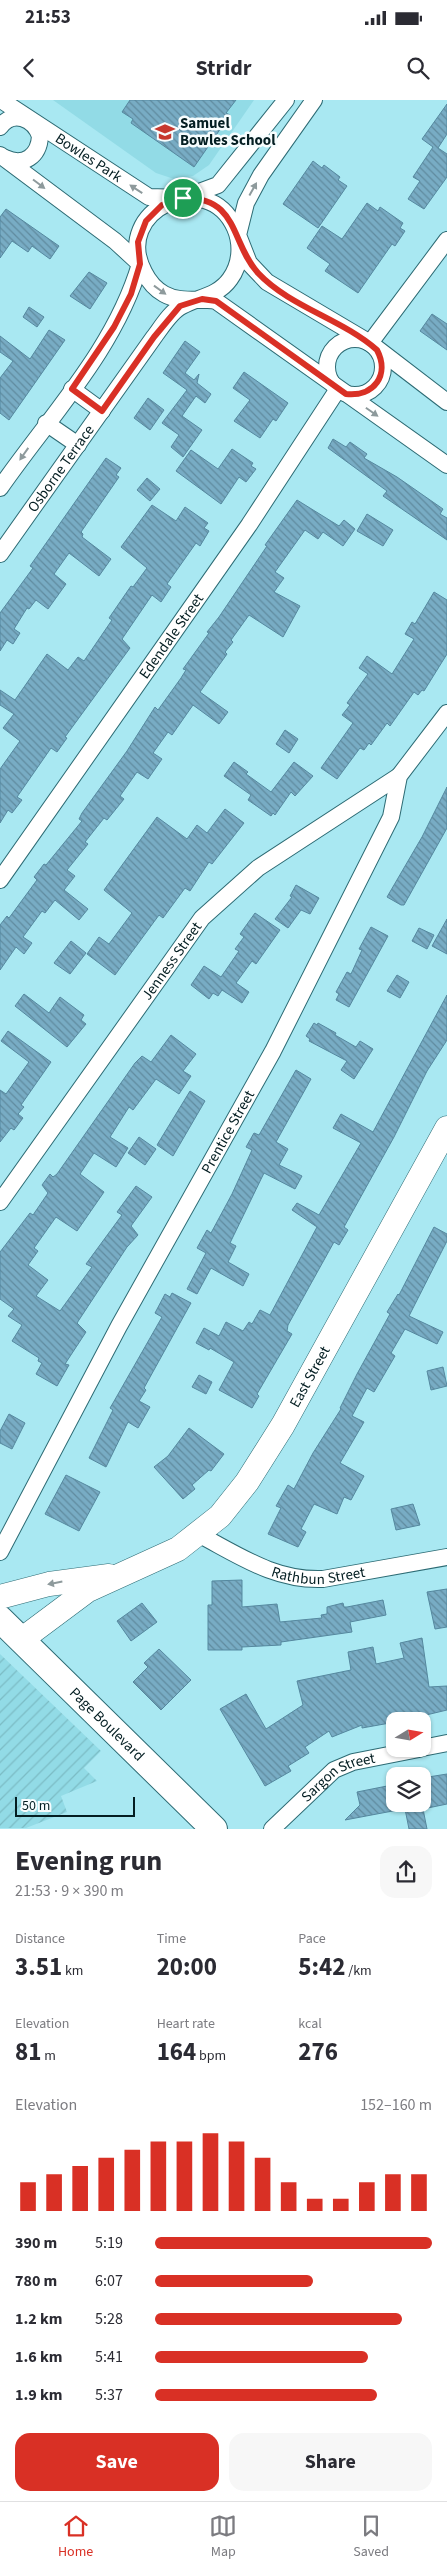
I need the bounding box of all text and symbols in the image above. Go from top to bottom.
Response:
text: 21:53 [25,4,71,31]
text: Stridr [195,52,252,84]
icon: back [15,54,43,82]
icon: search [404,54,432,82]
place label: Samuel Bowles School [180,113,276,151]
school or university icon: Samuel Bowles School [154,121,176,143]
street label: Bowles Park [51,128,127,188]
pin [162,177,204,219]
one-way arrow [32,178,45,189]
one-way arrow [249,182,257,197]
one-way arrow [130,184,143,193]
icon: arrive [169,184,197,212]
one-way arrow [153,284,166,295]
one-way arrow [365,407,379,417]
street label: Osborne Terrace [23,421,99,517]
one-way arrow [19,447,29,460]
street label: Edendale Street [134,590,209,683]
street label: Jenness Street [137,918,207,1005]
street label: Prentice Street [196,1086,260,1178]
street label: East Street [285,1342,336,1411]
street label: Rathbun Street [269,1561,367,1590]
one-way arrow [46,1579,62,1587]
street label: Page Boulevard [65,1683,149,1766]
north arrow [386,1712,431,1758]
map controls [386,1712,431,1812]
street label: Sargon Street [297,1748,377,1807]
button: layers [386,1767,431,1812]
scale bar [15,1794,135,1817]
text: 50 m [22,1796,50,1816]
text: Evening run [15,1841,162,1881]
button: share [380,1846,432,1898]
text: 21:53 · 9 × 390 m [15,1880,124,1902]
text: Distance [15,1929,65,1949]
text: Time [157,1929,186,1949]
text: Pace [298,1929,326,1949]
text: 3.51 [15,1949,62,1985]
text: 20:00 [157,1949,217,1985]
text: 5:42 [298,1949,345,1985]
text: km [62,1961,83,1981]
text: /km [345,1961,372,1981]
text: Elevation [15,2014,70,2034]
text: Heart rate [157,2014,215,2034]
text: kcal [298,2014,322,2034]
text: 81 [15,2034,41,2070]
text: 164 [157,2034,196,2070]
text: 276 [298,2034,338,2070]
text: m [41,2046,56,2066]
text: bpm [196,2046,226,2066]
text: Elevation [15,2094,77,2116]
text: 152–160 m [360,2094,432,2116]
text: 390 m [15,2232,57,2254]
text: 5:19 [95,2232,123,2254]
text: 780 m [15,2270,57,2292]
text: 6:07 [95,2270,123,2292]
text: 1.2 km [15,2308,62,2330]
text: 5:28 [95,2308,123,2330]
text: 1.6 km [15,2346,62,2368]
text: 5:41 [95,2346,123,2368]
text: 1.9 km [15,2384,62,2406]
text: 5:37 [95,2384,123,2406]
button: Save [15,2433,219,2491]
button: Share [229,2433,432,2491]
tab: Home [58,2512,93,2562]
tab: Map [209,2512,237,2562]
tab: Saved [353,2512,389,2562]

